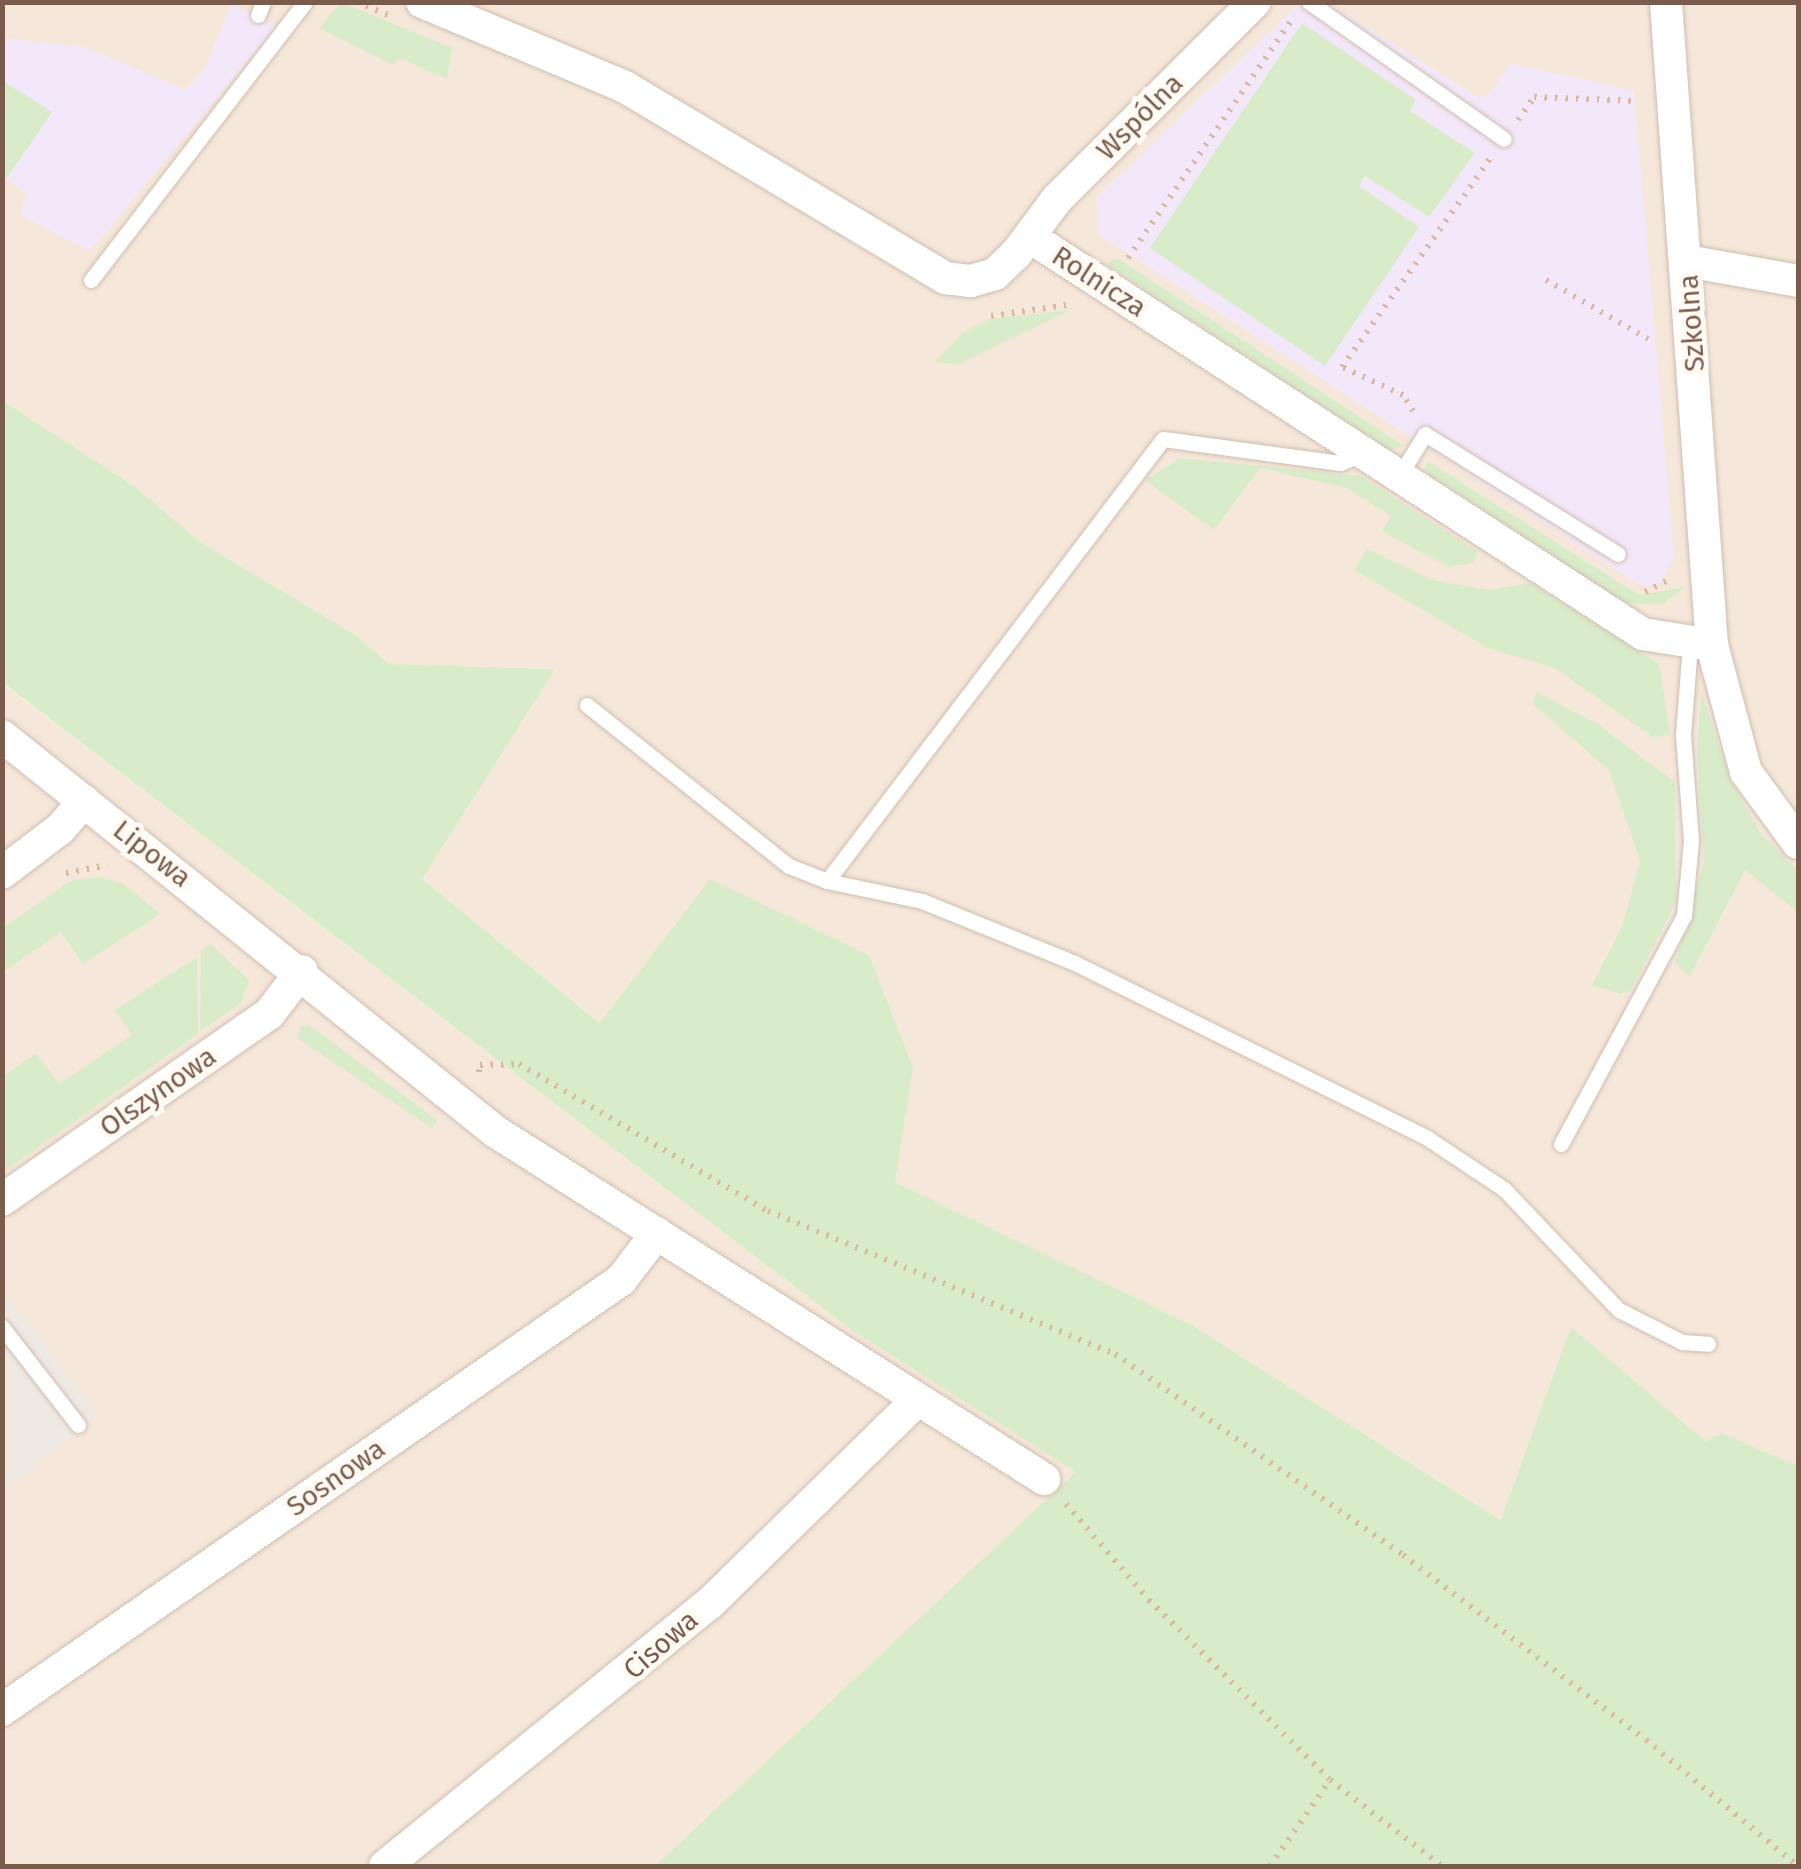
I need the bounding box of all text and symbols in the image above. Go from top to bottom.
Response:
street label: Wspólna [1090,67,1190,167]
street label: Rolnicza [1045,239,1153,325]
street label: Szkolna [1672,273,1712,373]
street label: Lipowa [106,813,198,895]
street label: Olszynowa [93,1040,223,1144]
street label: Sosnowa [280,1432,392,1524]
street label: Cisowa [617,1603,705,1687]

